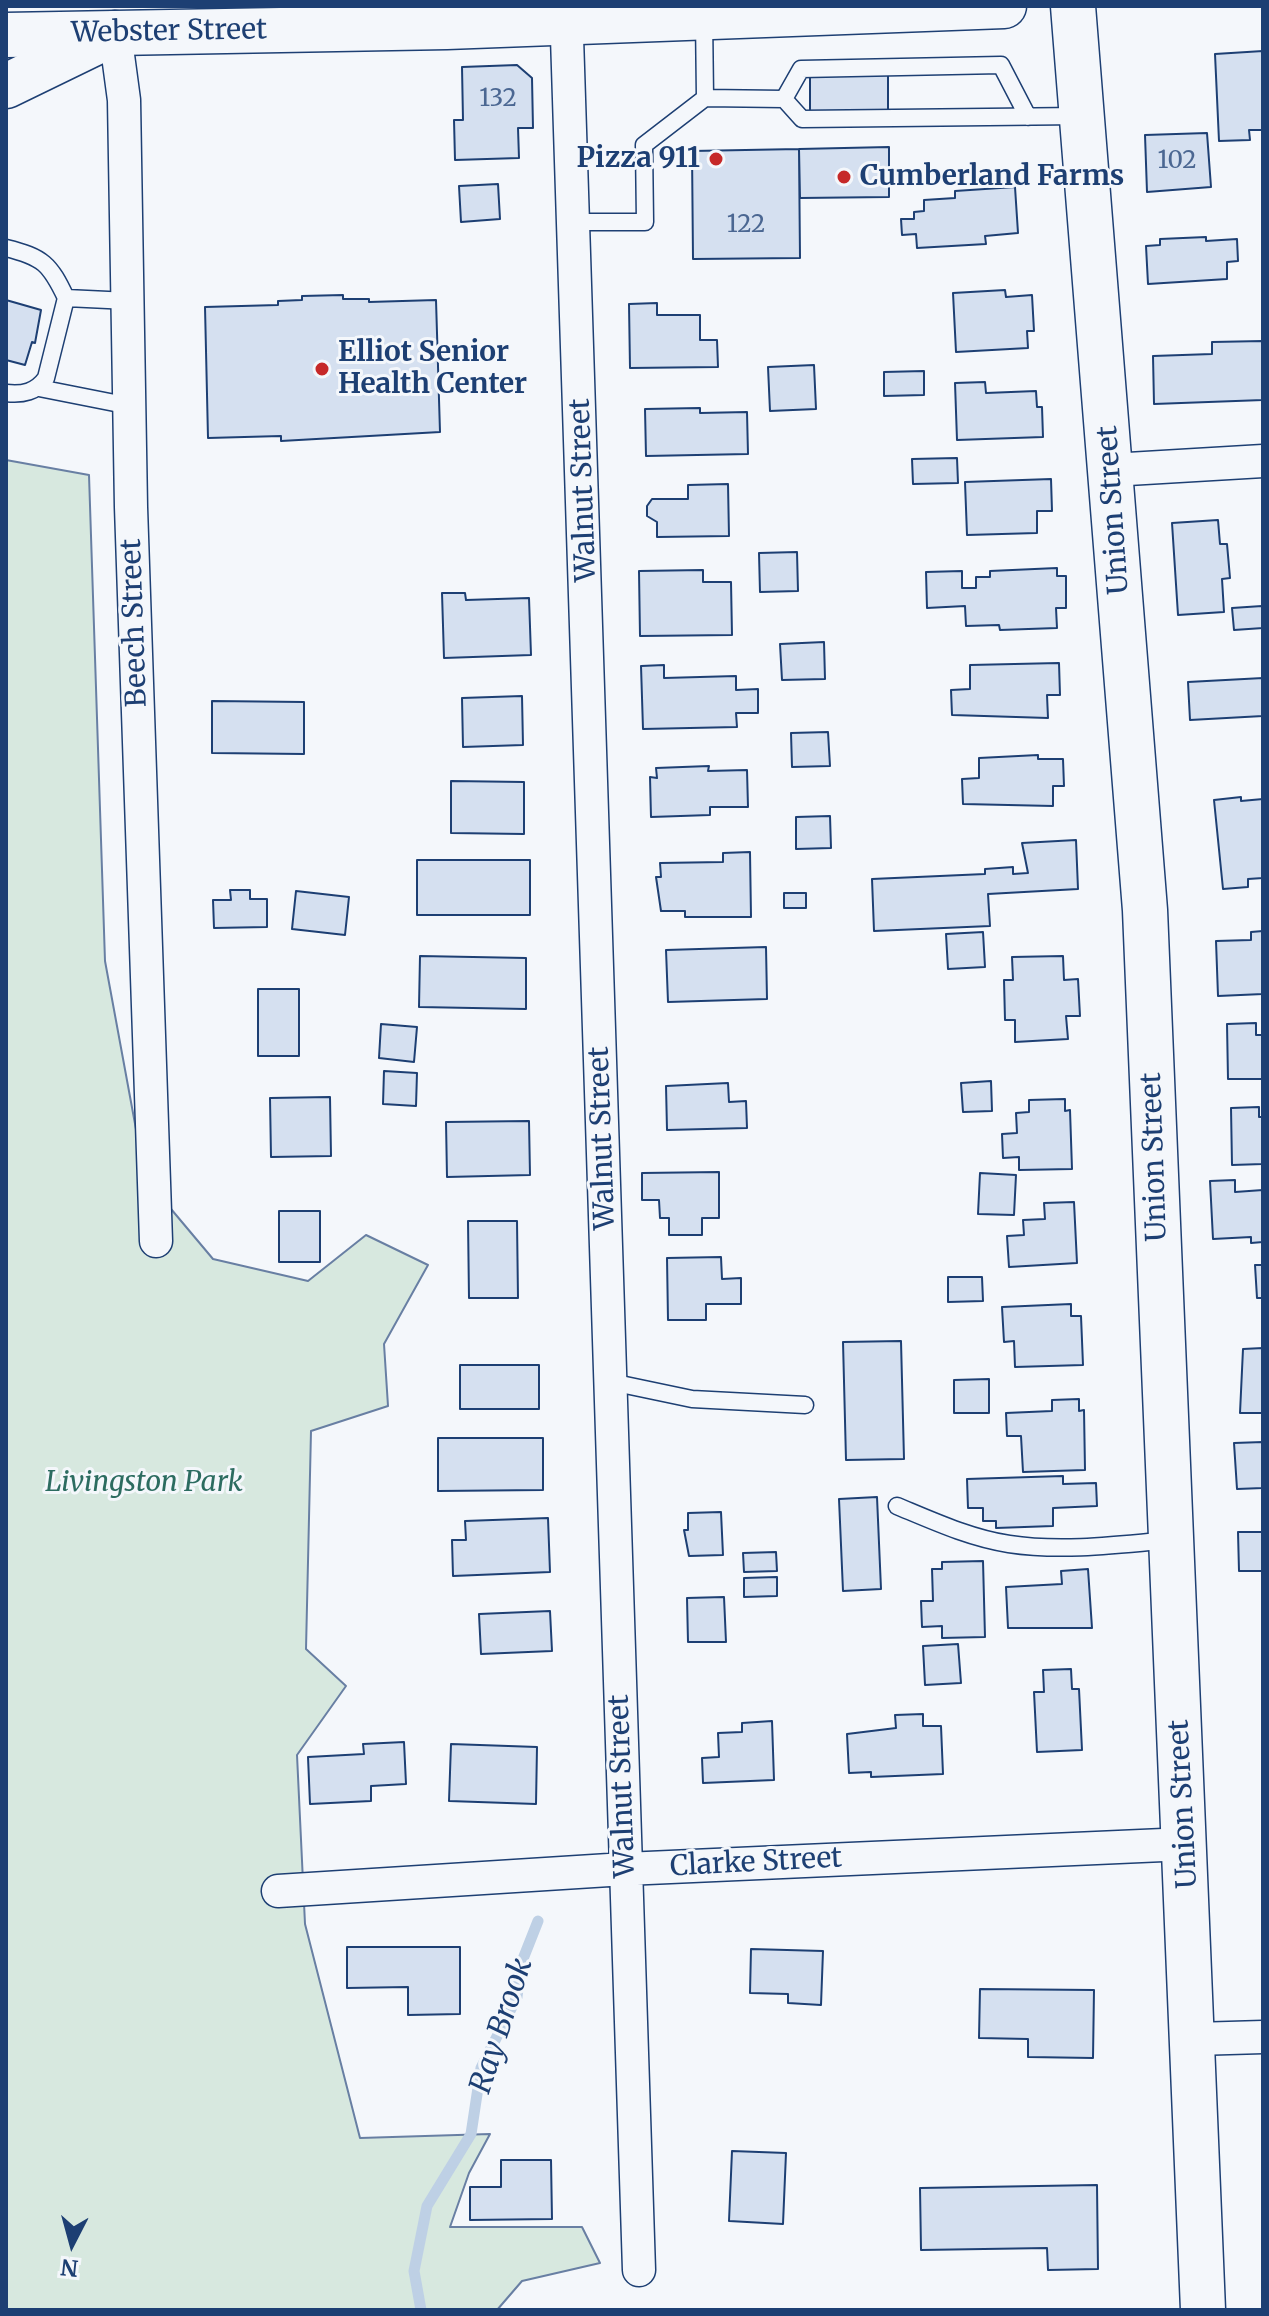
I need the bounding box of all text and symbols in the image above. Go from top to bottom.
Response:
street label: Webster Street [71,13,267,51]
house number: 132 [479,85,517,113]
place label: Pizza 911 [577,142,700,176]
house number: 102 [1158,147,1196,175]
marker: Pizza 911 [707,150,725,168]
place label: Cumberland Farms [860,160,1124,194]
marker: Cumberland Farms [835,168,853,186]
house number: 122 [727,211,765,239]
place label: Elliot Senior Health Center [338,336,527,402]
marker: Elliot Senior Health Center [313,360,331,378]
street label: Walnut Street [564,398,604,582]
street label: Union Street [1091,424,1137,596]
street label: Beech Street [115,538,155,708]
street label: Walnut Street [583,1046,623,1230]
street label: Union Street [1135,1072,1175,1242]
park label: Livingston Park [45,1466,243,1500]
street label: Walnut Street [603,1694,643,1878]
street label: Union Street [1163,1719,1205,1889]
street label: Clarke Street [669,1842,843,1884]
water label: Ray Brook [463,1954,541,2098]
north arrow [32,2204,112,2284]
text: N [59,2253,80,2283]

